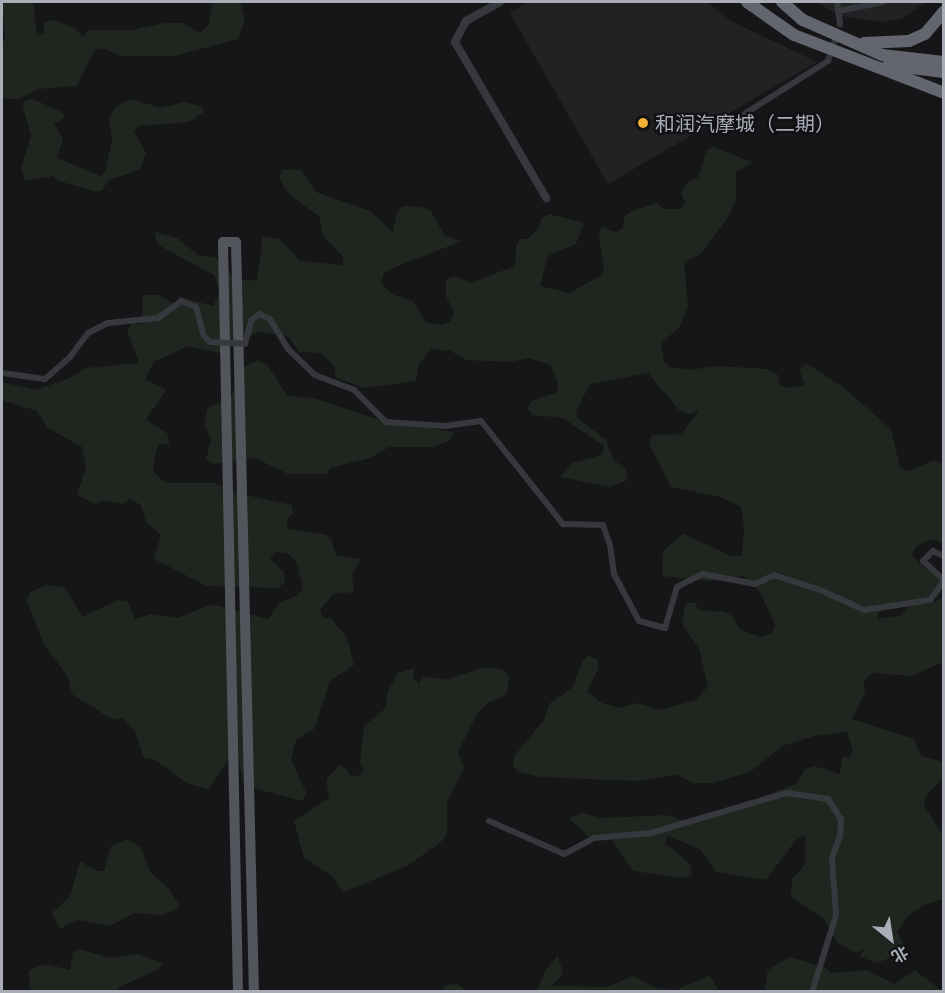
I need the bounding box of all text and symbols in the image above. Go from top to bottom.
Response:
place label: 和润汽摩城（二期） [655,111,835,135]
marker: 和润汽摩城（二期） [636,116,650,130]
north arrow [861,909,921,969]
text: 北 [889,943,912,967]

